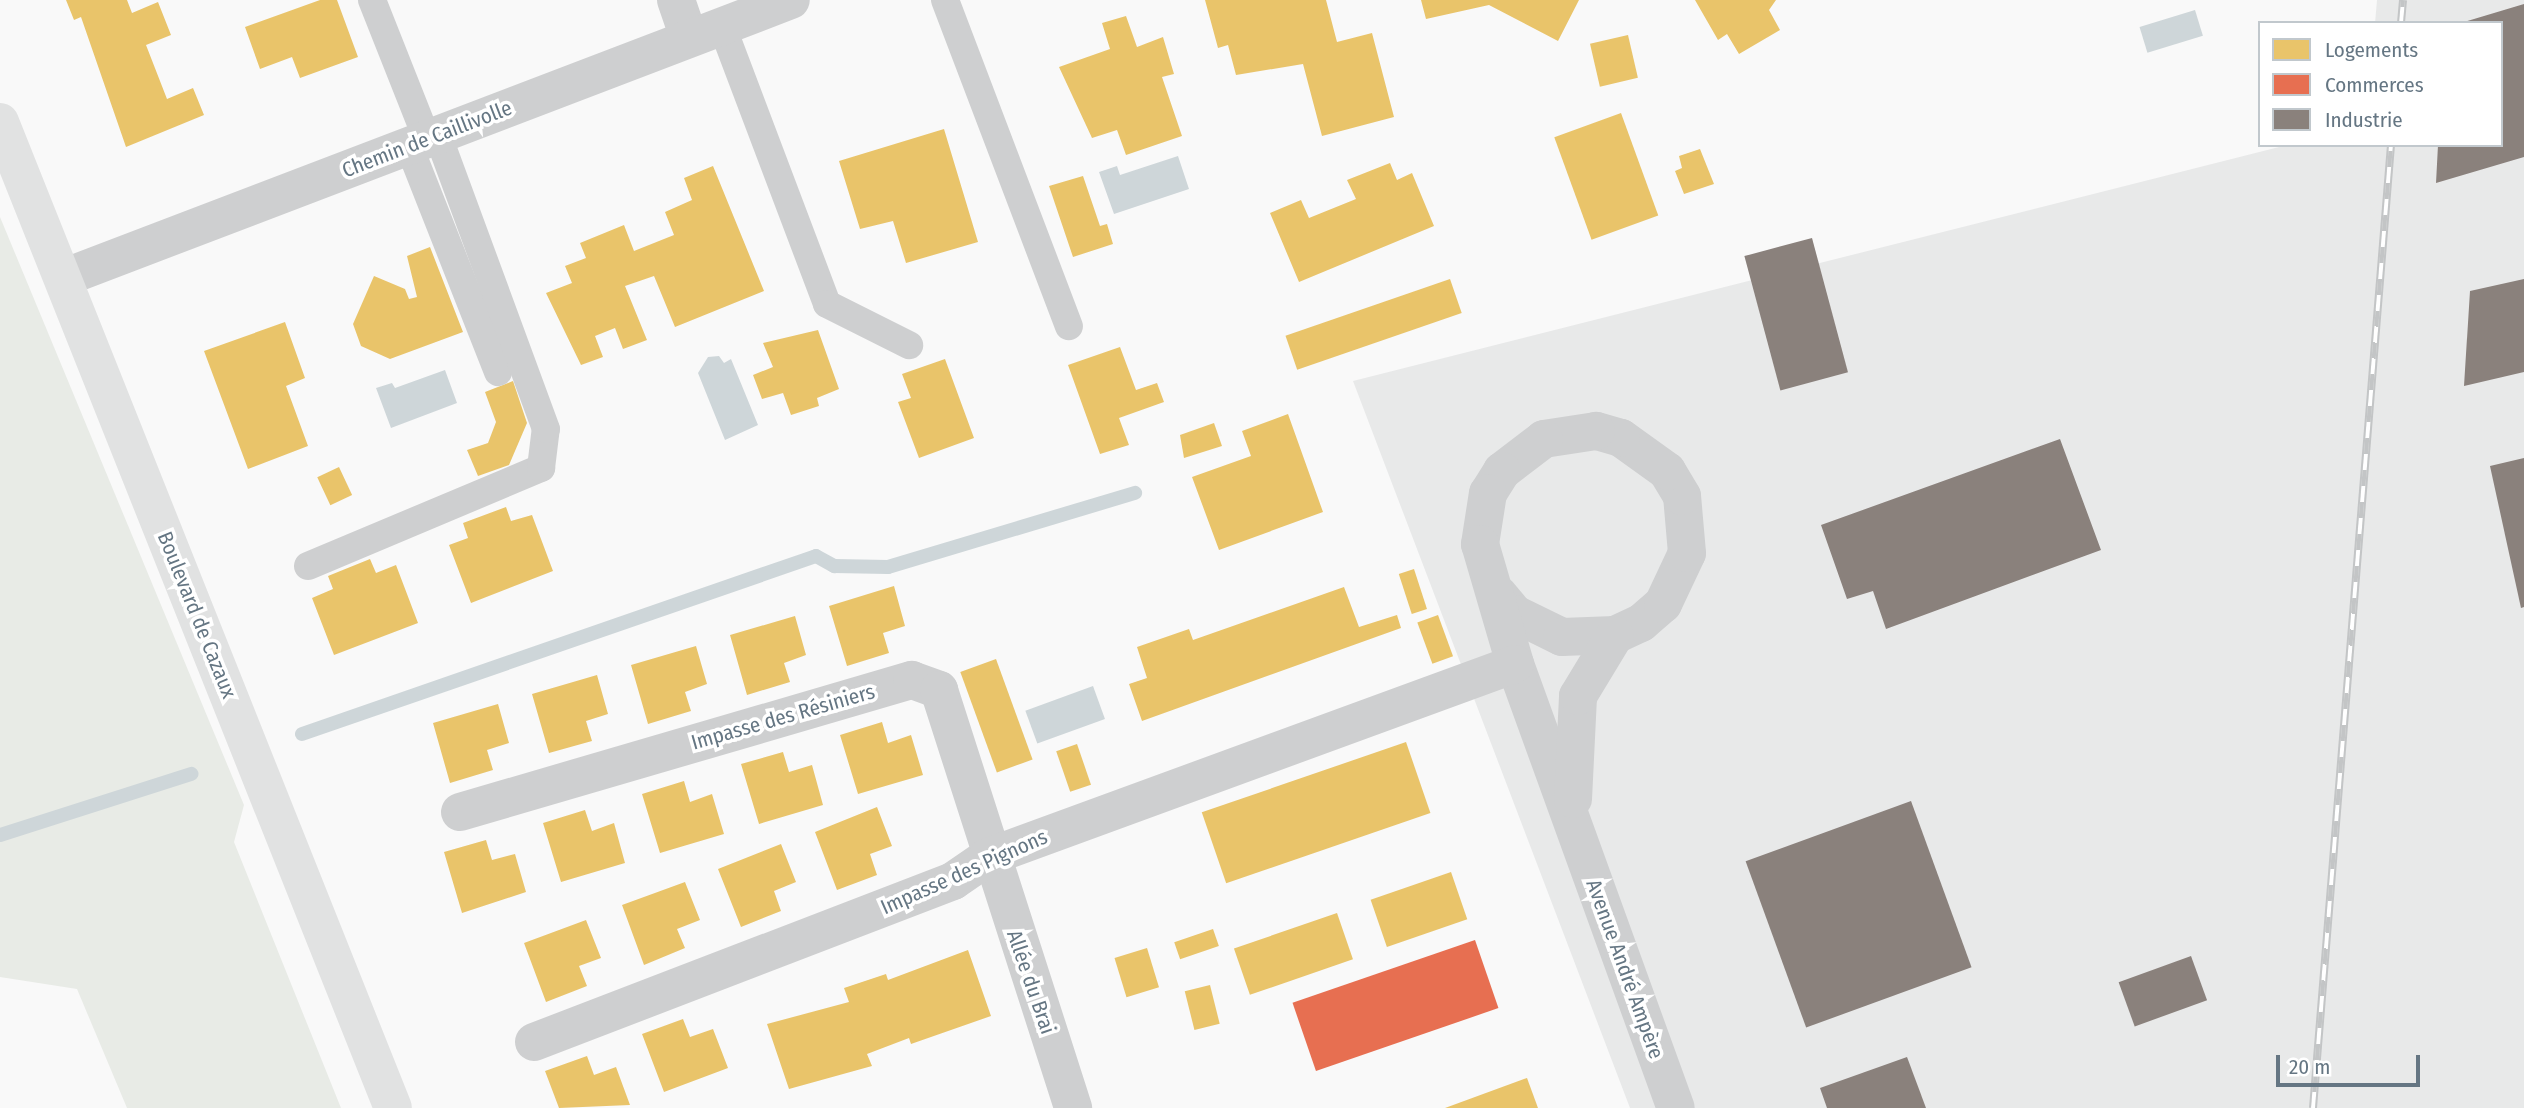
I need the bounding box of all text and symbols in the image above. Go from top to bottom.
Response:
legend [2258,21,2503,147]
text: Logements [2325,37,2418,63]
text: Commerces [2325,72,2424,98]
street label: Chemin de Caillivolle [338,95,516,183]
text: Industrie [2325,107,2403,133]
street label: Boulevard de Cazaux [152,528,242,702]
street label: Impasse des Résiniers [688,679,878,755]
street label: Impasse des Pignons [877,824,1051,920]
street label: Avenue André Ampère [1581,876,1669,1062]
street label: Allée du Brai [1001,927,1061,1037]
scale bar [2279,1042,2422,1086]
text: 20 m [2289,1054,2330,1080]

